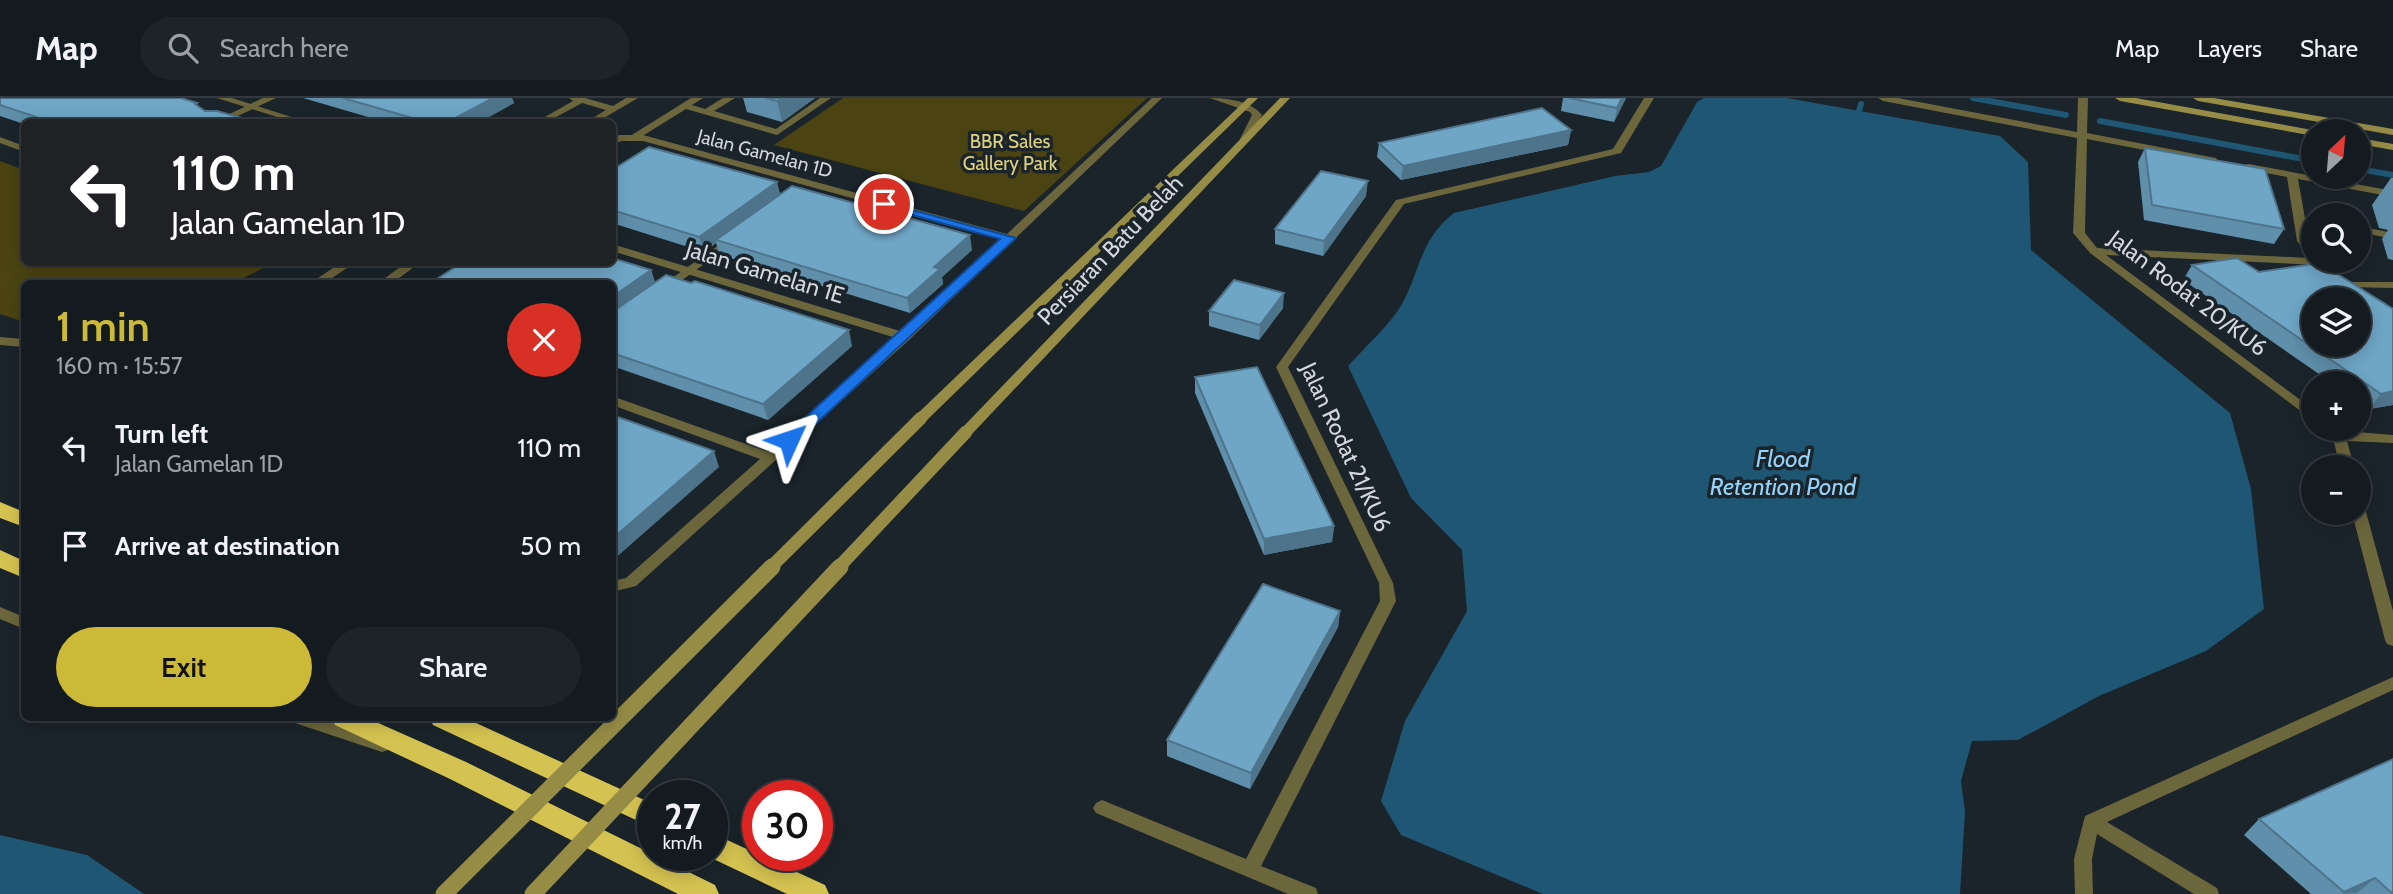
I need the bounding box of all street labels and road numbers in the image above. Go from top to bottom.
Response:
street label: Jalan Gamelan 1D [694,124,835,183]
street label: Persiaran Batu Belah [1031,169,1189,331]
street label: Jalan Rodat 20/KU6 [2102,224,2273,362]
street label: Jalan Gamelan 1E [681,234,848,309]
street label: Jalan Rodat 21/KU6 [1294,357,1397,536]

